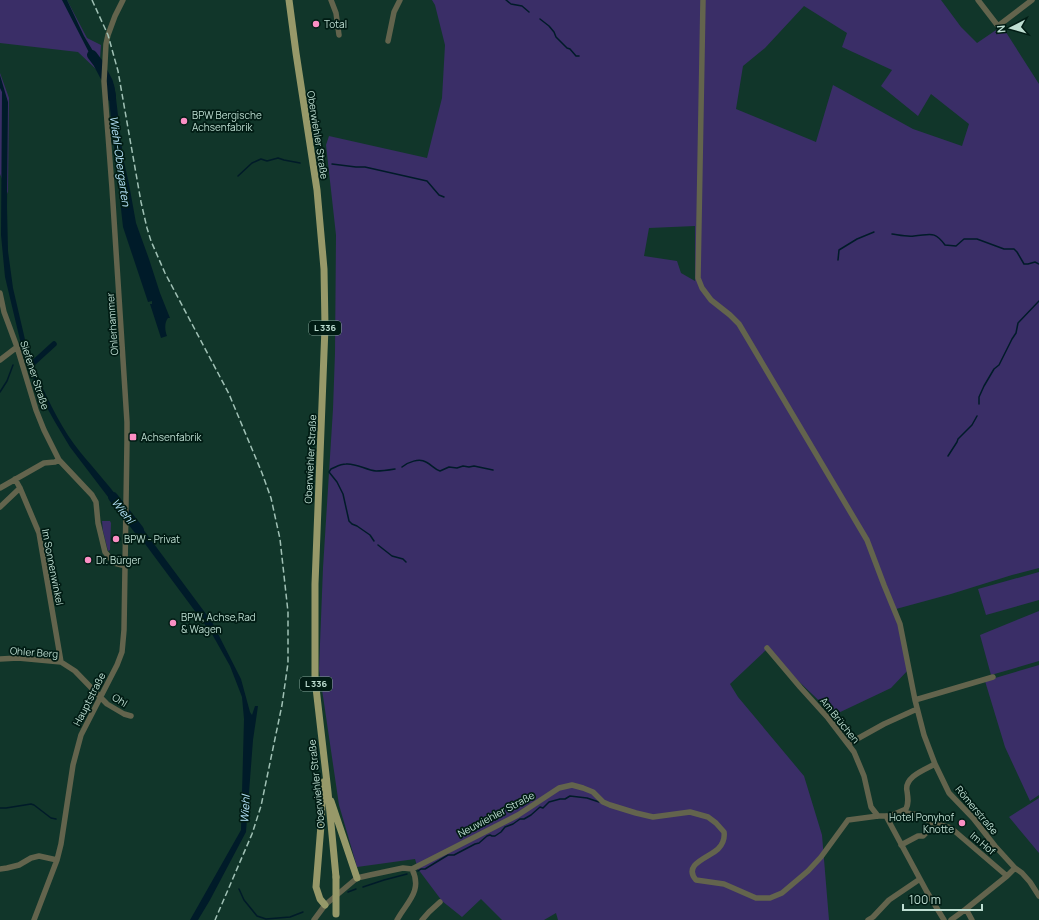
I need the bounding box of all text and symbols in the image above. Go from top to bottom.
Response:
north arrow [991,8,1031,48]
place label: Total [324,17,347,31]
marker: Total [311,19,321,29]
text: N [993,24,1008,34]
street label: Oberwiehler Straße [304,90,332,180]
place label: BPW Bergische Achsenfabrik [192,108,262,134]
water label: Wiehl-Obergarten [107,115,134,207]
marker: BPW Bergische Achsenfabrik [179,116,189,126]
street label: Ohlerhammer [103,292,121,356]
road number: L 336 [309,321,341,335]
street label: Siefener Straße [17,339,53,411]
street label: Oberwiehler Straße [301,414,319,504]
place label: Achsenfabrik [141,430,203,444]
marker: Achsenfabrik [128,432,138,442]
water label: Wiehl [109,495,139,527]
street label: Im Sonnenwinkel [39,528,67,606]
place label: BPW - Privat [124,532,180,546]
marker: BPW - Privat [111,534,121,544]
place label: Dr. Bürger [96,553,141,567]
marker: Dr. Bürger [83,555,93,565]
place label: BPW, Achse,Rad & Wagen [181,610,256,636]
marker: BPW, Achse,Rad & Wagen [168,618,178,628]
street label: Ohler Berg [9,643,59,661]
street label: Hauptstraße [70,670,109,728]
road number: L 336 [300,677,332,691]
street label: Ohl [110,690,130,710]
street label: Am Brüchen [817,694,863,746]
street label: Oberwiehler Straße [304,739,328,829]
street label: Römerstraße [952,783,1002,838]
street label: Neuwiehler Straße [455,788,537,840]
water label: Wiehl [236,793,253,823]
place label: Hotel Ponyhof Knotte [889,810,954,836]
marker: Hotel Ponyhof Knotte [957,818,967,828]
street label: Im Hof [967,828,999,858]
scale bar [903,886,982,912]
text: 100 m [909,891,941,908]

